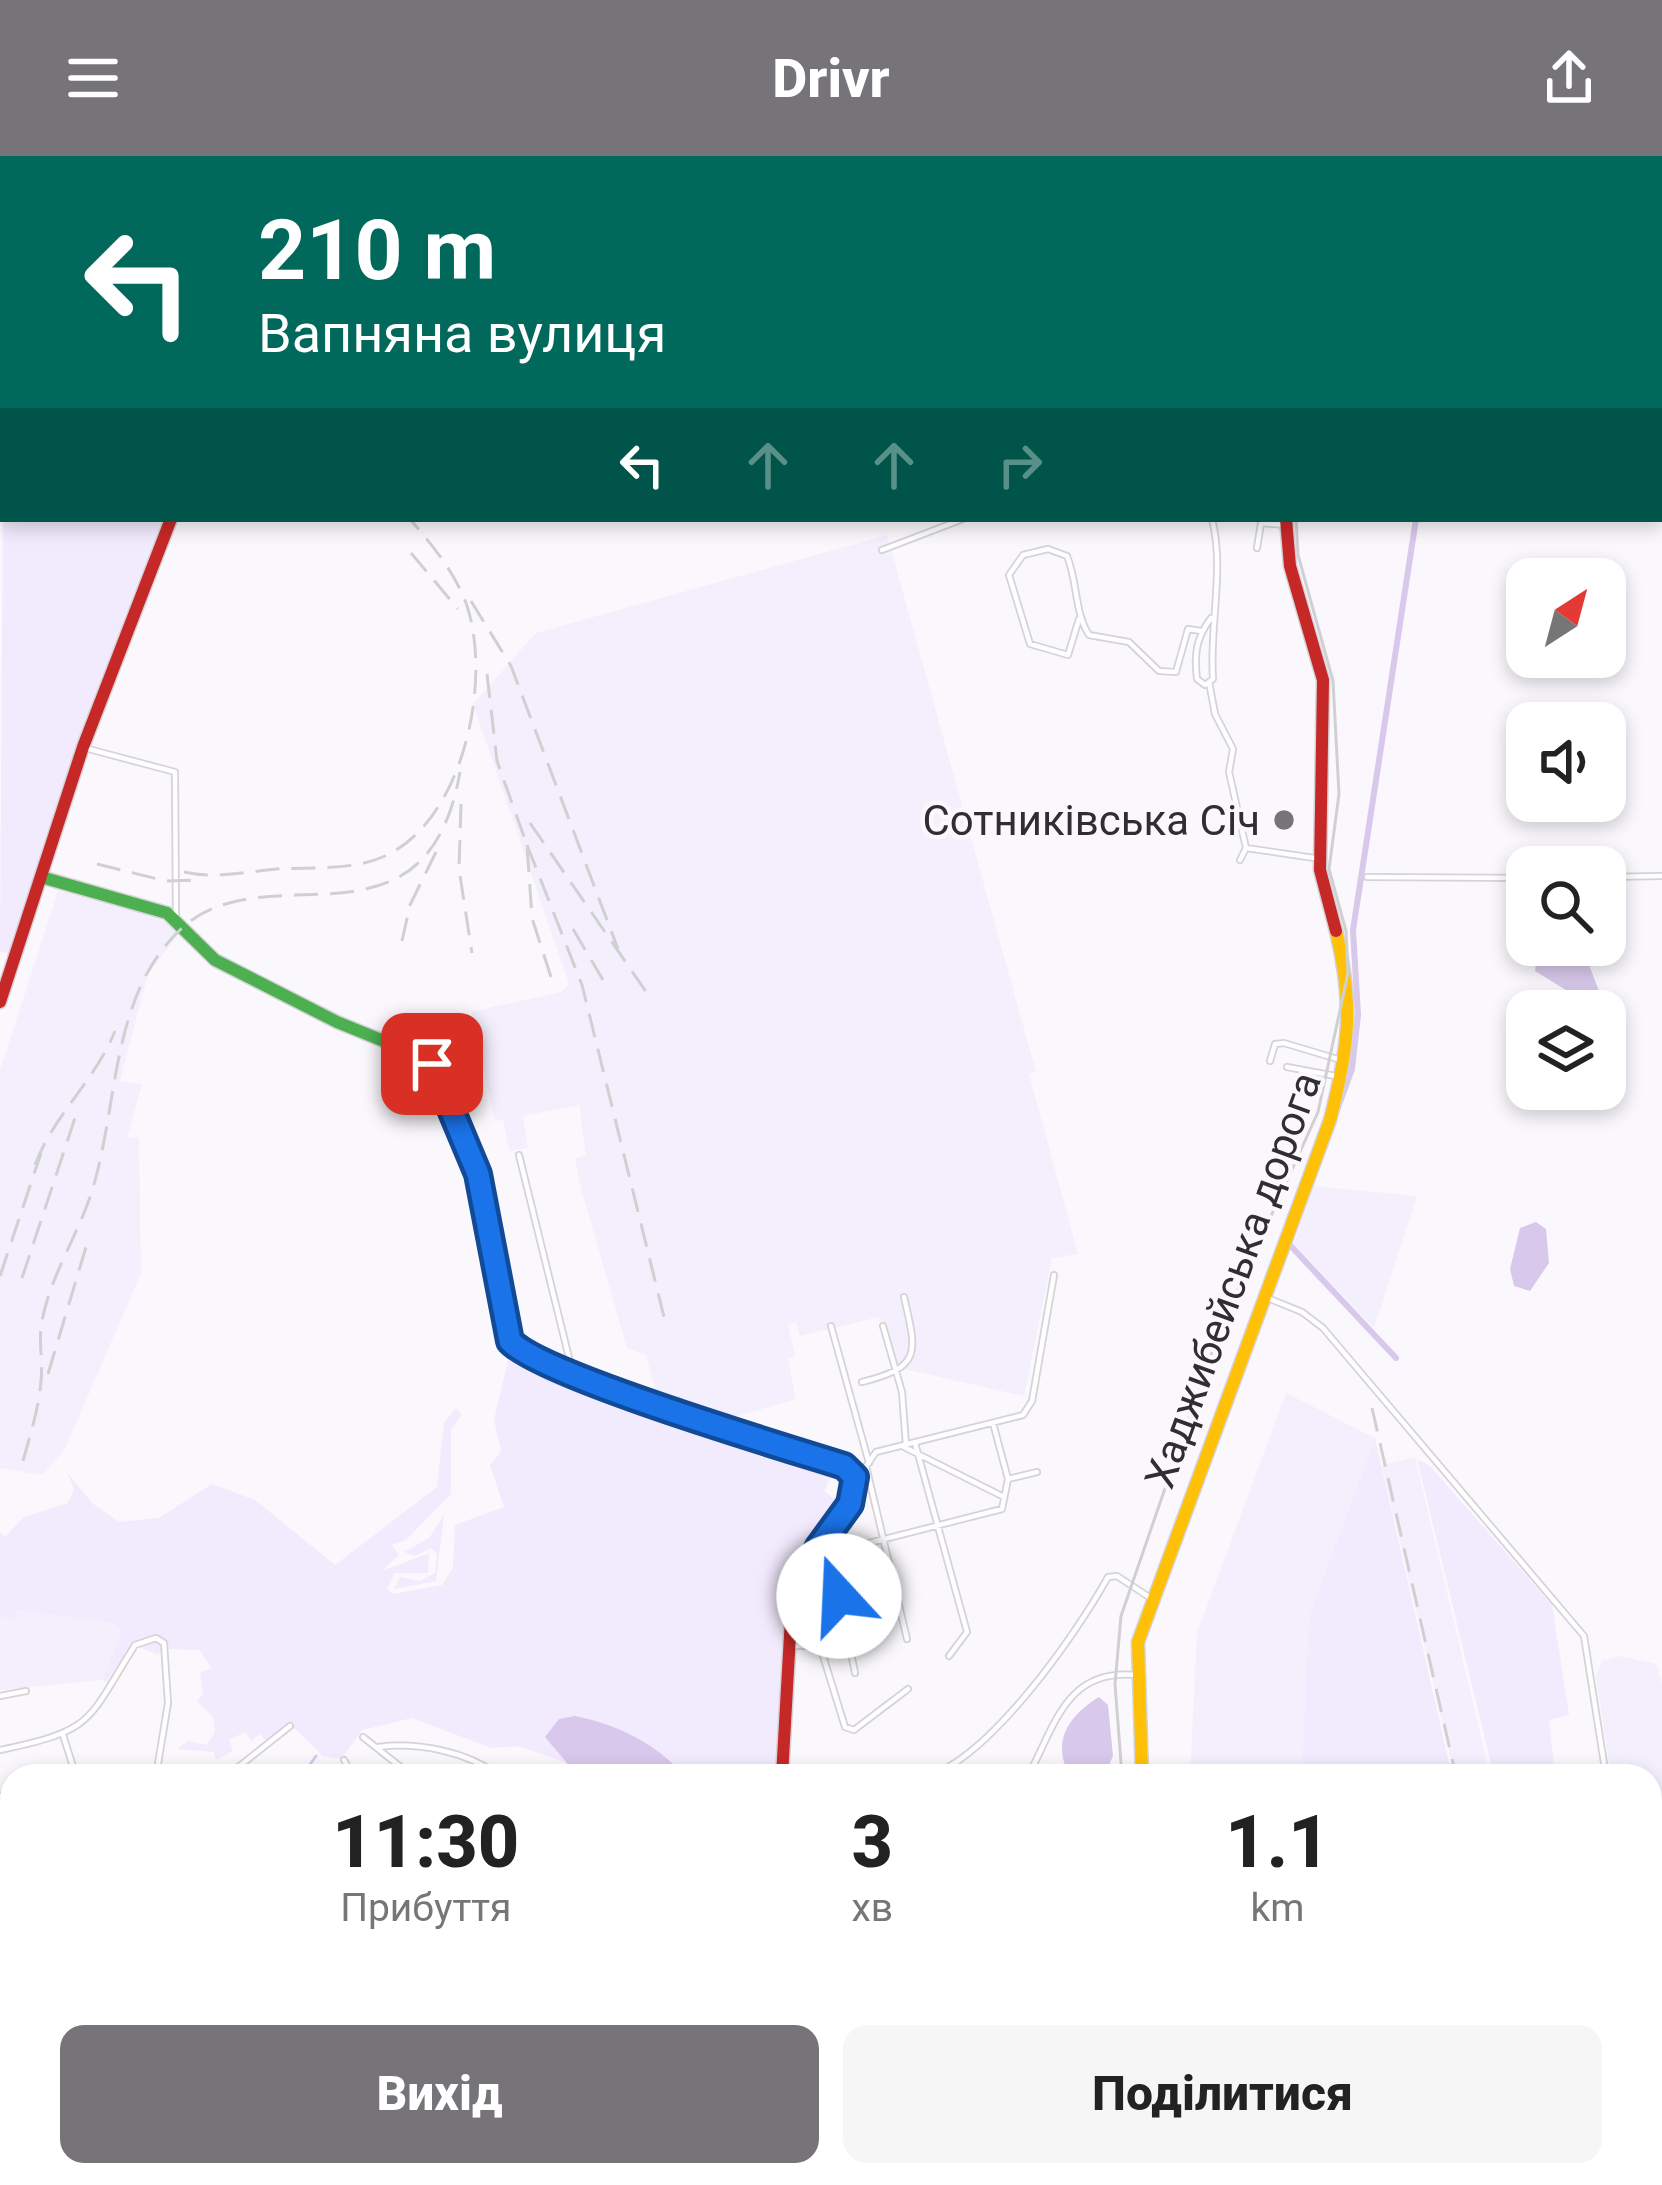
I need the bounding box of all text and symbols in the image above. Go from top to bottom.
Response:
icon: menu [60,45,126,111]
icon: share [1536,45,1602,111]
text: Drivr [772,47,890,110]
text: 210 m [258,201,496,300]
icon: left [60,204,216,360]
text: Вапняна вулиця [258,302,666,365]
icon: left [609,432,675,498]
icon: ahead [735,432,801,498]
icon: ahead [861,432,927,498]
icon: right [987,432,1053,498]
north arrow [1506,558,1626,678]
map controls [1506,558,1626,1110]
button: sound [1506,702,1626,822]
place label: Сотниківська Січ [922,796,1260,845]
marker: Сотниківська Січ [1271,807,1297,833]
button: search [1506,846,1626,966]
button: layers [1506,990,1626,1110]
pin [381,1013,483,1115]
icon: arrive [399,1031,465,1097]
street label: Хаджибейська дорога [1135,1065,1331,1495]
position arrow [776,1533,902,1659]
text: 11:30 [332,1800,519,1885]
text: 3 [852,1800,893,1885]
text: 1.1 [1225,1800,1330,1885]
text: Прибуття [340,1885,511,1931]
text: хв [851,1885,893,1931]
text: km [1251,1885,1305,1931]
button: Вихід [60,2025,819,2163]
button: Поділитися [843,2025,1602,2163]

